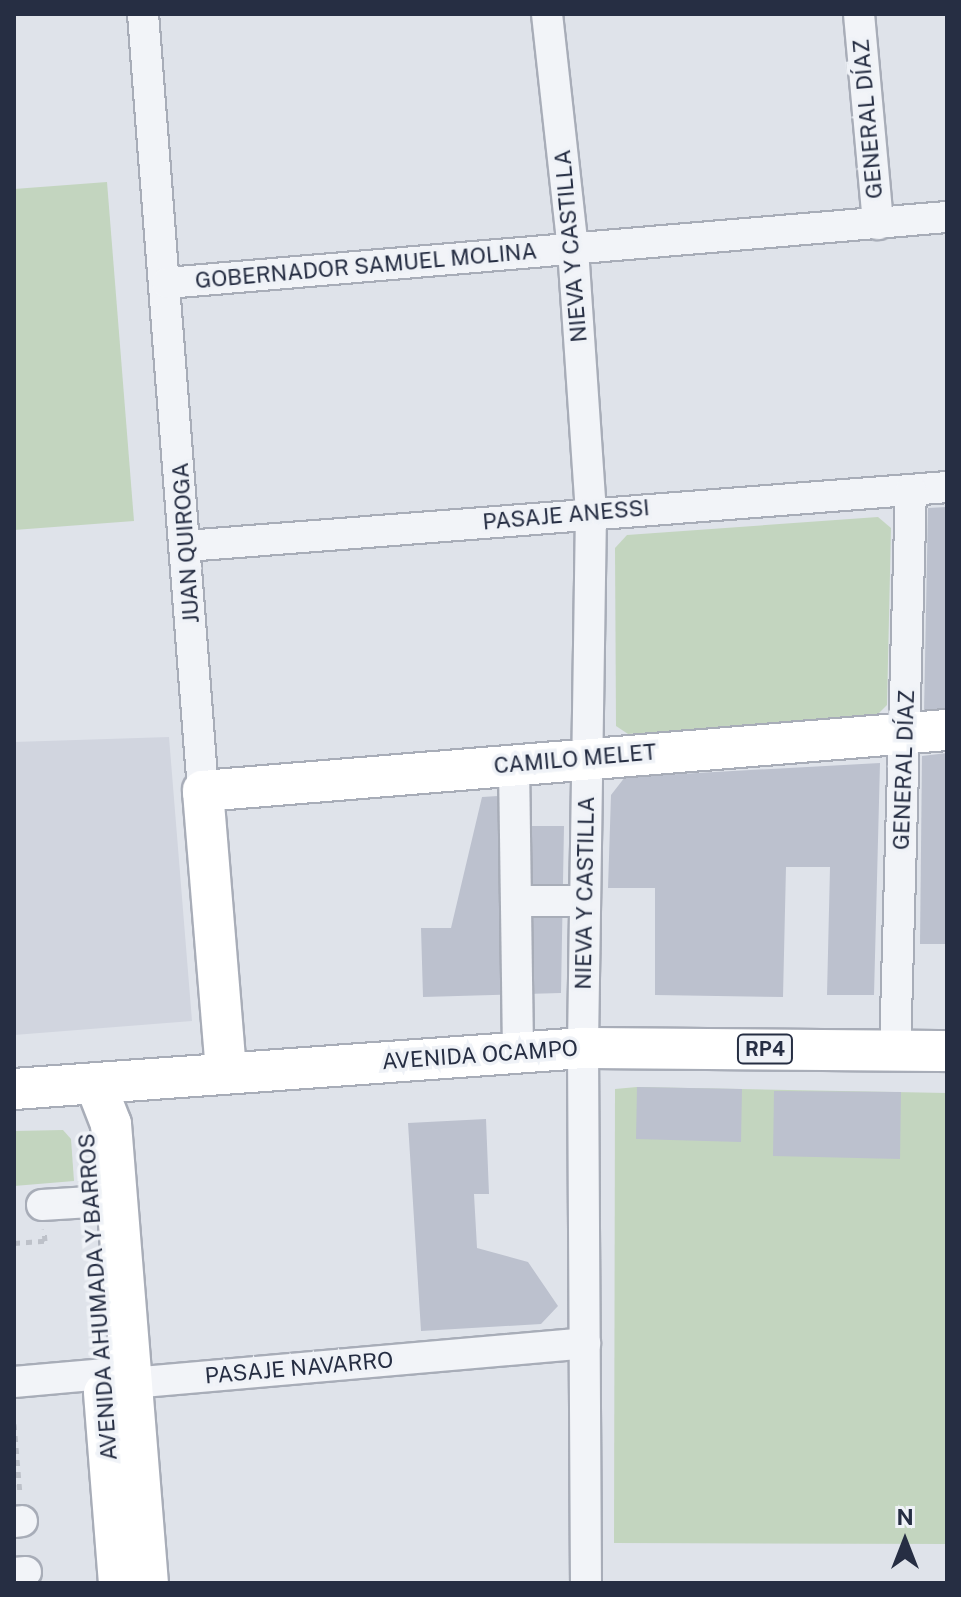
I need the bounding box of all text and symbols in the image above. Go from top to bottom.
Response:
street label: GENERAL DÍAZ [848,38,888,200]
street label: NIEVA Y CASTILLA [549,148,593,344]
street label: GOBERNADOR SAMUEL MOLINA [194,238,538,294]
street label: JUAN QUIROGA [167,462,205,624]
street label: PASAJE ANESSI [481,495,651,535]
street label: GENERAL DÍAZ [888,689,920,851]
street label: CAMILO MELET [493,739,657,779]
street label: NIEVA Y CASTILLA [570,796,600,990]
road number: RP4 [735,1033,795,1065]
street label: AVENIDA OCAMPO [381,1035,579,1075]
street label: AVENIDA AHUMADA Y BARROS [73,1133,123,1461]
street label: PASAJE NAVARRO [204,1347,394,1389]
north arrow [865,1501,945,1581]
text: N [896,1504,914,1530]

